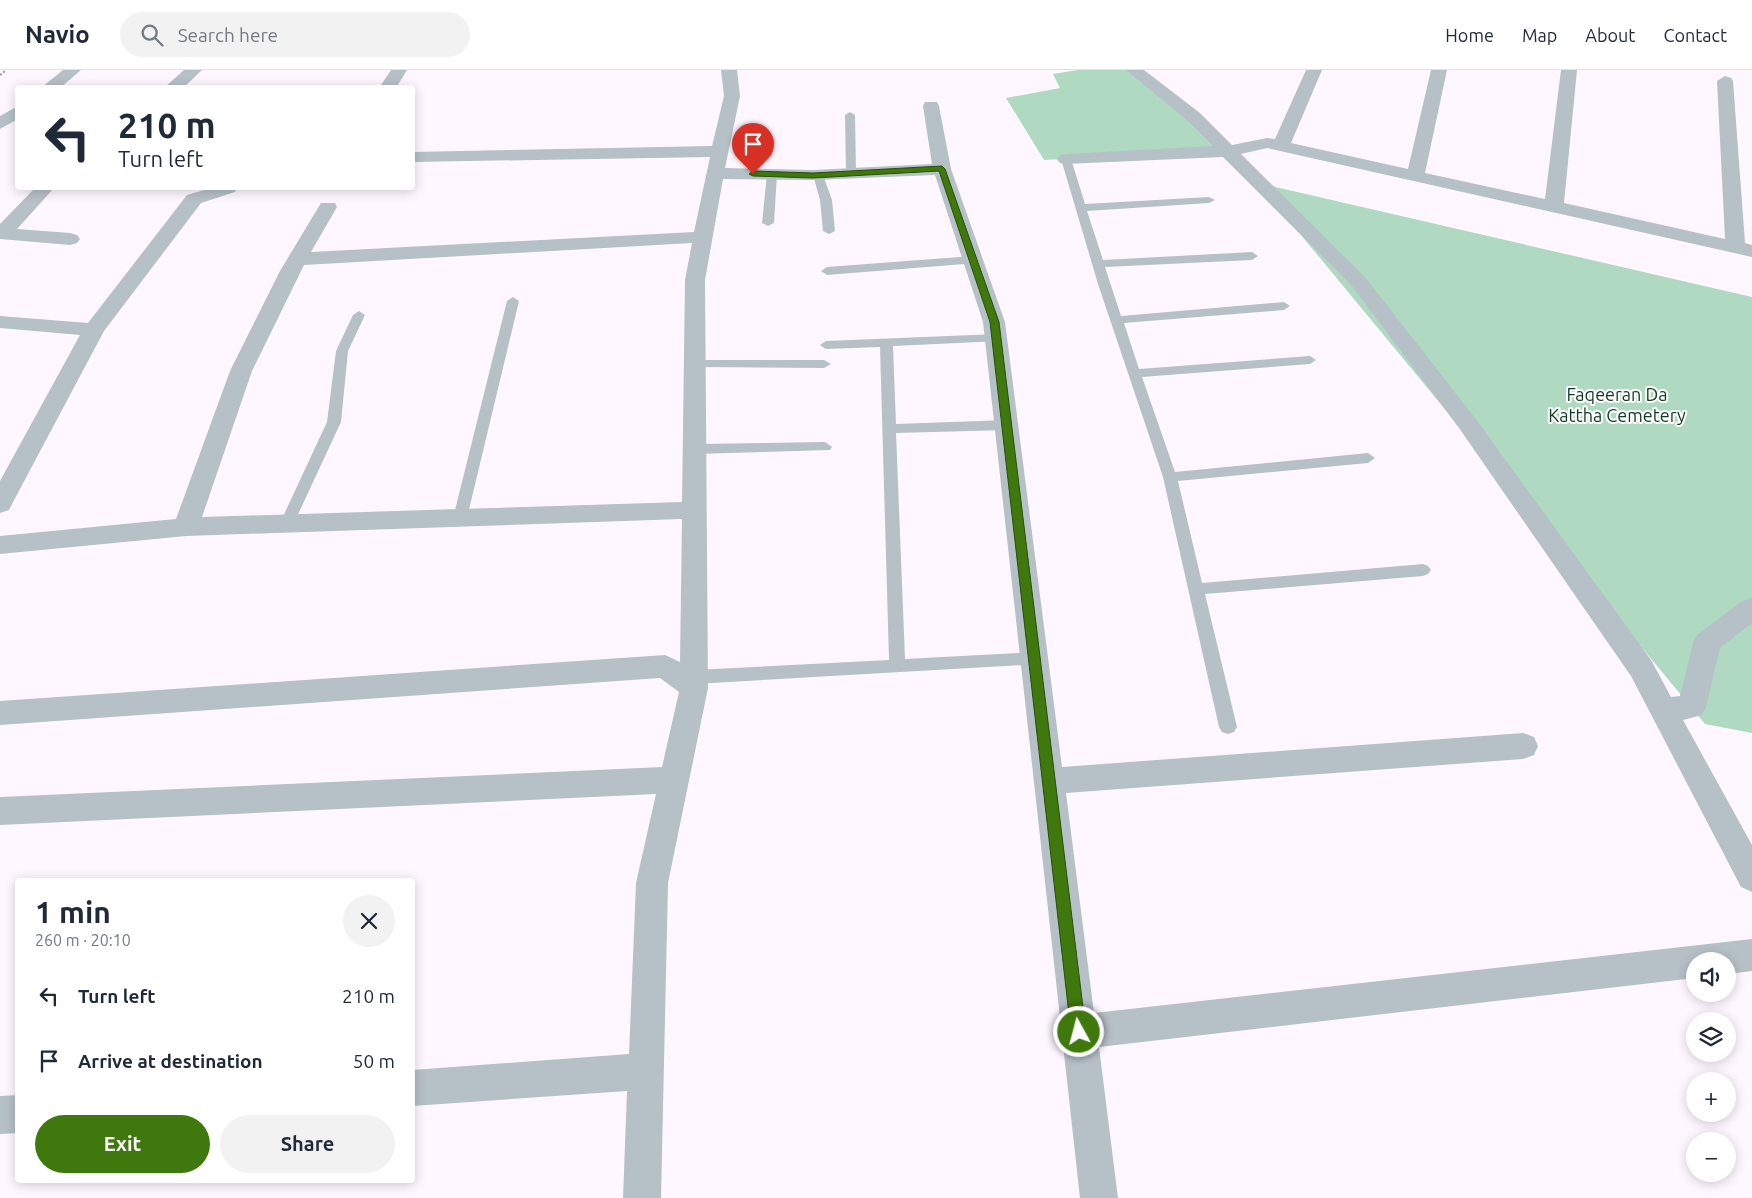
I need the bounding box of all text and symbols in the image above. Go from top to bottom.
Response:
search box [120,12,470,57]
text: Navio [25,21,90,48]
icon: search [138,21,166,49]
text: Search here [178,24,278,46]
text: Home [1445,25,1494,45]
text: Map [1522,25,1557,45]
text: About [1585,25,1635,45]
text: Contact [1663,25,1727,45]
icon: left [35,105,100,170]
text: 210 m [118,105,216,145]
pin [732,123,774,174]
icon: arrive [739,130,767,158]
text: Turn left [118,146,203,171]
park label: Faqeeran Da Kattha Cemetery [1548,384,1686,425]
text: 1 min [35,895,111,929]
button: close [343,895,395,947]
text: 260 m · 20:10 [35,931,131,949]
map controls [1686,952,1736,1182]
button: sound [1686,952,1736,1002]
icon: left [35,982,63,1010]
text: Turn left [78,985,156,1007]
text: 210 m [342,985,395,1007]
position arrow [1052,1005,1104,1057]
button: layers [1686,1012,1736,1062]
icon: arrive [35,1047,63,1075]
text: Arrive at destination [78,1050,263,1072]
text: 50 m [353,1050,395,1072]
button: + [1686,1072,1736,1122]
button: Exit [35,1115,210,1173]
button: Share [220,1115,395,1173]
button: − [1686,1132,1736,1182]

